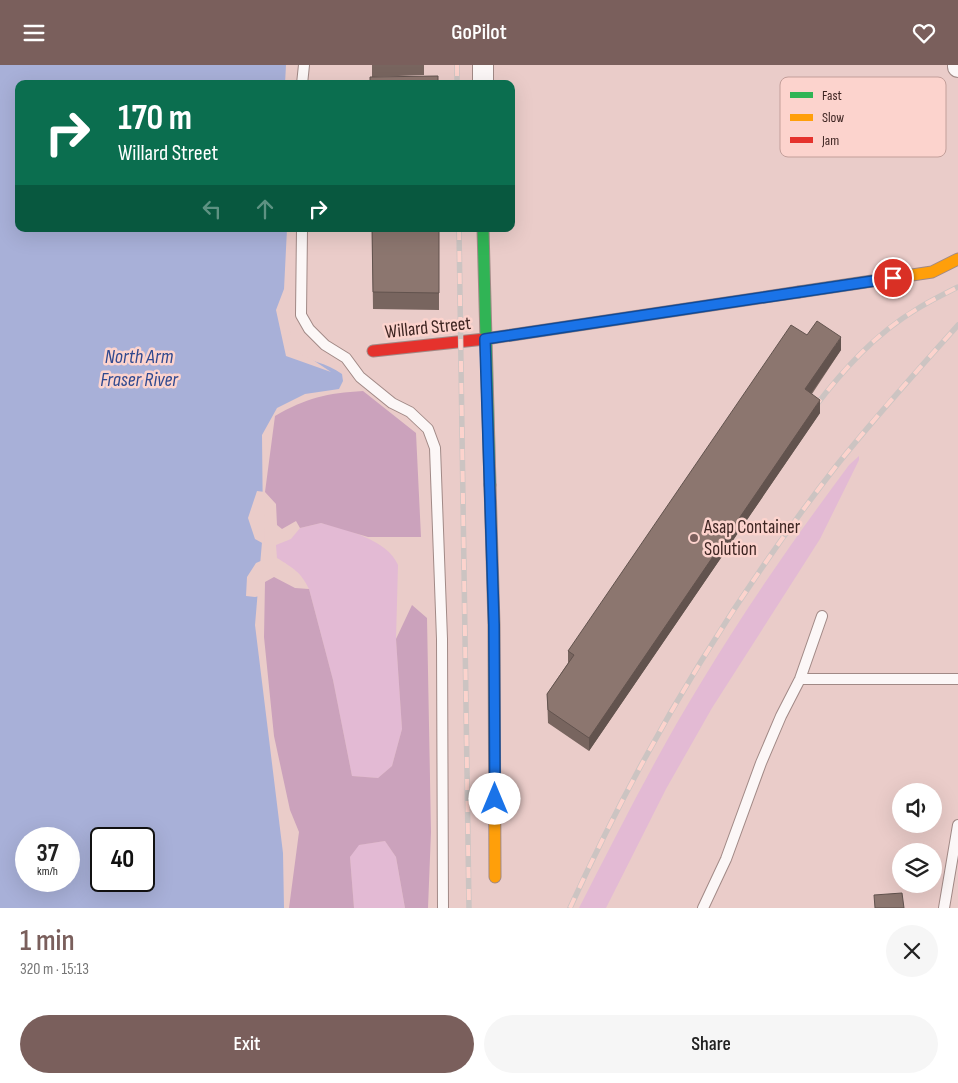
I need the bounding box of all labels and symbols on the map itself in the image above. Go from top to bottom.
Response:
legend [780,77,946,157]
text: Fast [822,87,842,104]
text: Slow [822,109,844,126]
text: Jam [821,132,839,149]
pin [872,257,914,299]
street label: Willard Street [384,312,472,344]
water label: North Arm Fraser River [100,345,179,392]
place label: Asap Container Solution [703,516,801,561]
marker: Asap Container Solution [688,532,700,544]
position arrow [468,772,520,824]
speed limit sign: 40 [90,827,155,892]

